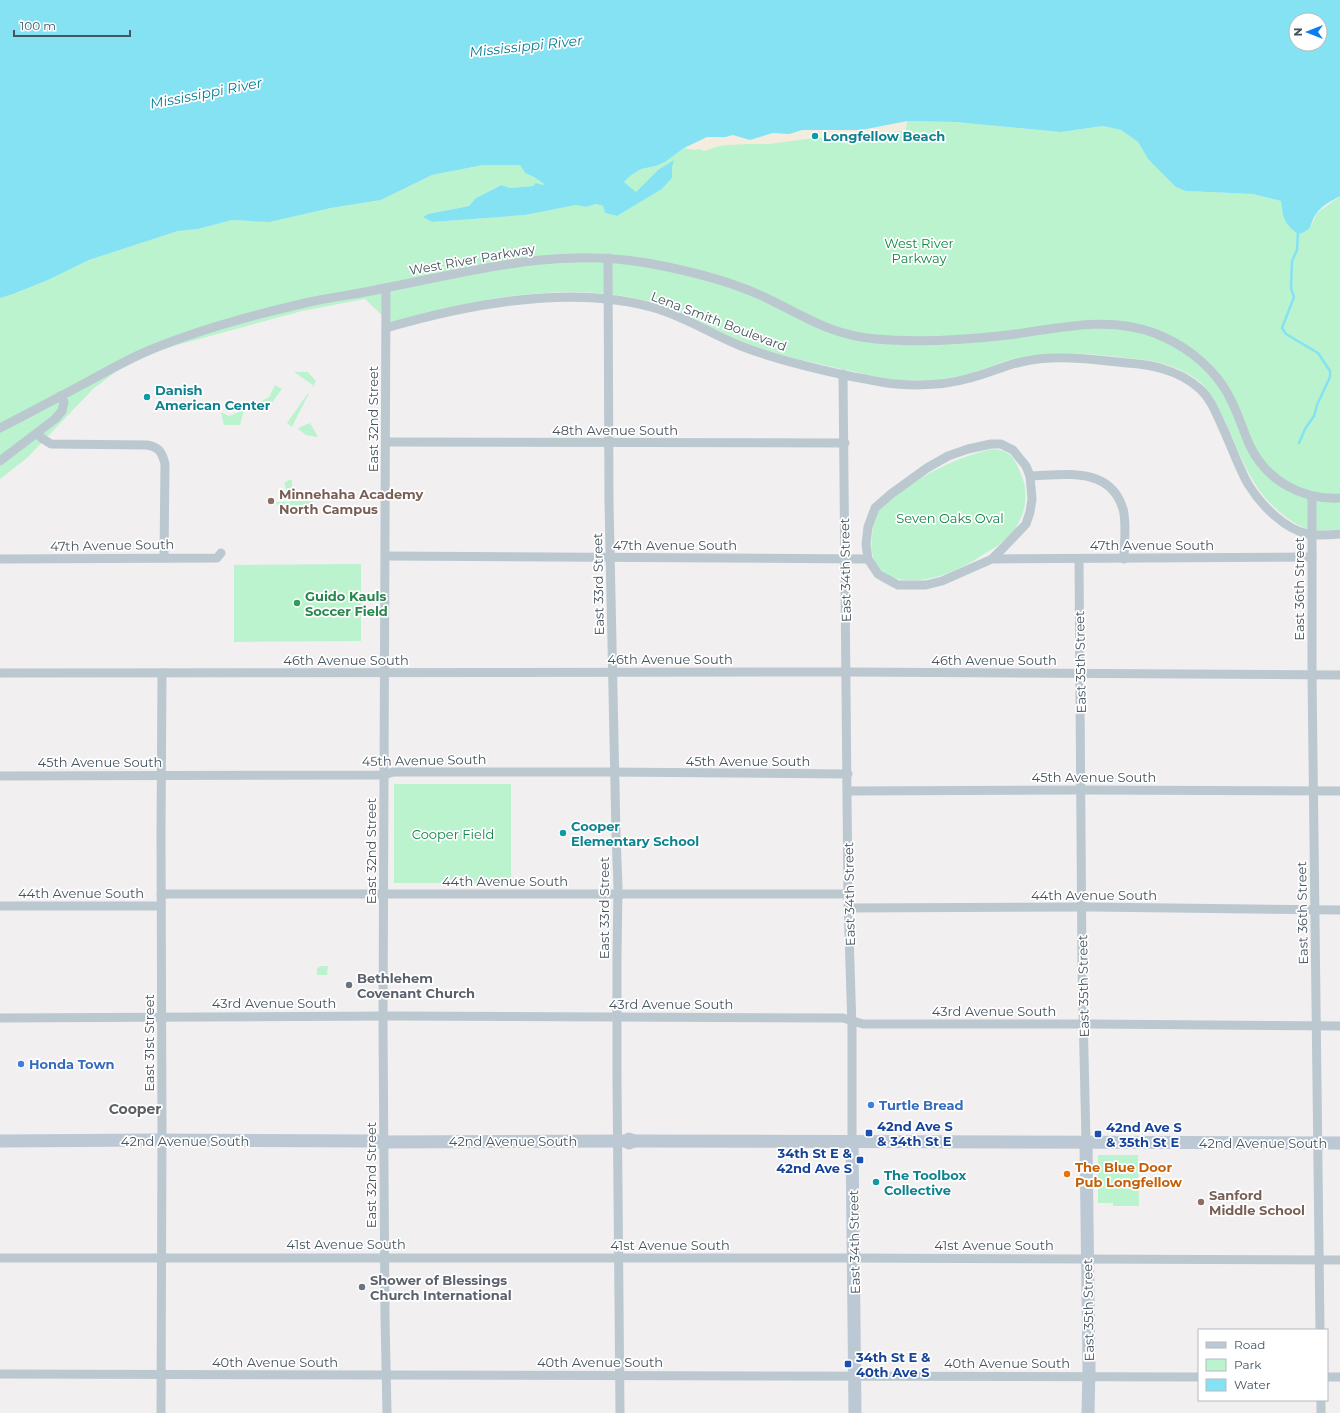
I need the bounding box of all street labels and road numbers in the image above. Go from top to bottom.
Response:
street label: West River Parkway [408,240,537,278]
street label: Lena Smith Boulevard [649,288,789,354]
street label: East 32nd Street [365,366,381,472]
street label: 48th Avenue South [552,422,678,438]
street label: East 34th Street [836,518,854,622]
street label: East 33rd Street [589,533,607,635]
street label: 47th Avenue South [50,536,174,554]
street label: 47th Avenue South [613,537,737,553]
street label: 47th Avenue South [1090,537,1214,553]
street label: East 36th Street [1291,537,1307,641]
street label: East 35th Street [1071,611,1089,713]
street label: 46th Avenue South [607,651,733,667]
street label: 46th Avenue South [283,652,409,668]
street label: 46th Avenue South [931,652,1057,668]
street label: 45th Avenue South [361,751,487,769]
street label: 45th Avenue South [686,753,810,769]
street label: 45th Avenue South [38,754,162,770]
street label: 45th Avenue South [1032,769,1156,785]
street label: East 32nd Street [363,798,379,904]
street label: East 34th Street [840,842,858,946]
street label: East 33rd Street [596,857,612,959]
street label: East 36th Street [1293,861,1311,965]
street label: 44th Avenue South [442,873,568,889]
street label: 44th Avenue South [18,885,144,901]
street label: 44th Avenue South [1031,887,1157,903]
street label: East 35th Street [1074,935,1092,1037]
street label: East 31st Street [141,994,157,1092]
street label: 43rd Avenue South [212,995,336,1011]
street label: 43rd Avenue South [609,996,733,1012]
street label: 43rd Avenue South [932,1003,1056,1019]
street label: East 32nd Street [363,1122,379,1228]
street label: 42nd Avenue South [121,1133,249,1149]
street label: 42nd Avenue South [449,1133,577,1149]
street label: 42nd Avenue South [1199,1135,1327,1151]
street label: East 34th Street [845,1190,863,1294]
street label: 41st Avenue South [286,1236,406,1252]
street label: 41st Avenue South [610,1237,730,1253]
street label: 41st Avenue South [934,1237,1054,1253]
street label: East 35th Street [1079,1259,1097,1361]
street label: 40th Avenue South [212,1354,338,1370]
street label: 40th Avenue South [537,1354,663,1370]
street label: 40th Avenue South [944,1355,1070,1371]

